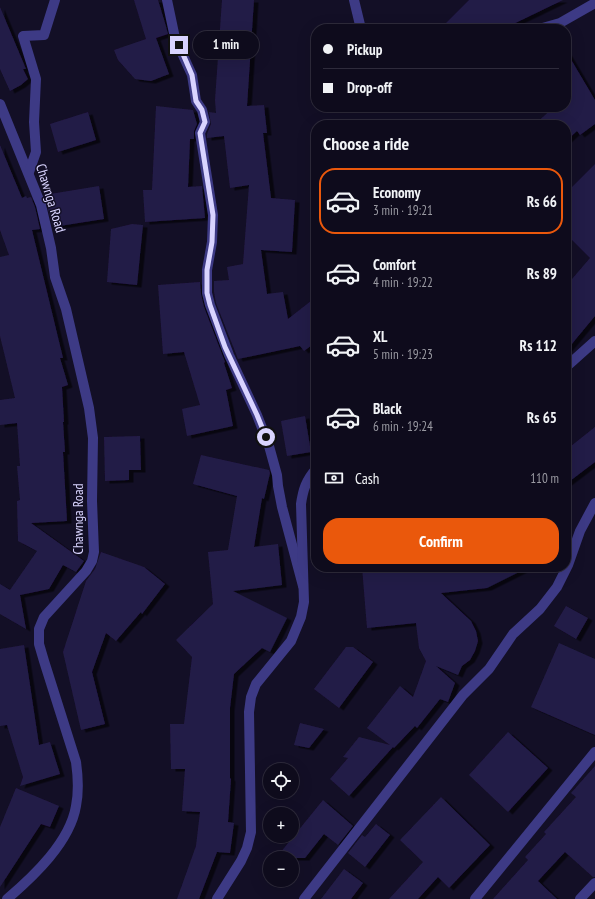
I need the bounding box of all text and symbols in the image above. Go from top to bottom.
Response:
callout: 1 min [193,31,259,59]
route end [170,36,188,54]
text: 1 min [213,36,239,53]
text: Pickup [347,40,382,59]
text: Drop-off [347,78,392,97]
text: Choose a ride [323,132,409,155]
street label: Chawnga Road [32,161,70,235]
icon: car [325,183,361,219]
text: Economy [373,183,421,202]
text: Rs 66 [527,192,557,211]
text: 3 min · 19:21 [373,202,433,219]
icon: car [325,255,361,291]
text: Comfort [373,255,416,274]
text: Rs 89 [527,264,557,283]
text: 4 min · 19:22 [373,274,433,291]
icon: car [325,327,361,363]
text: XL [373,327,387,346]
text: Rs 112 [520,336,557,355]
text: 5 min · 19:23 [373,346,433,363]
icon: car [325,399,361,435]
text: Black [373,399,402,418]
text: Rs 65 [527,408,557,427]
text: 6 min · 19:24 [373,418,433,435]
route start [257,428,275,446]
icon: cash [323,467,345,489]
text: Cash [355,469,379,488]
text: 110 m [530,470,559,487]
street label: Chawnga Road [69,483,87,555]
button: Confirm [323,518,559,564]
map controls [263,763,299,887]
button: locate [263,763,299,799]
button: + [263,807,299,843]
button: − [263,851,299,887]

